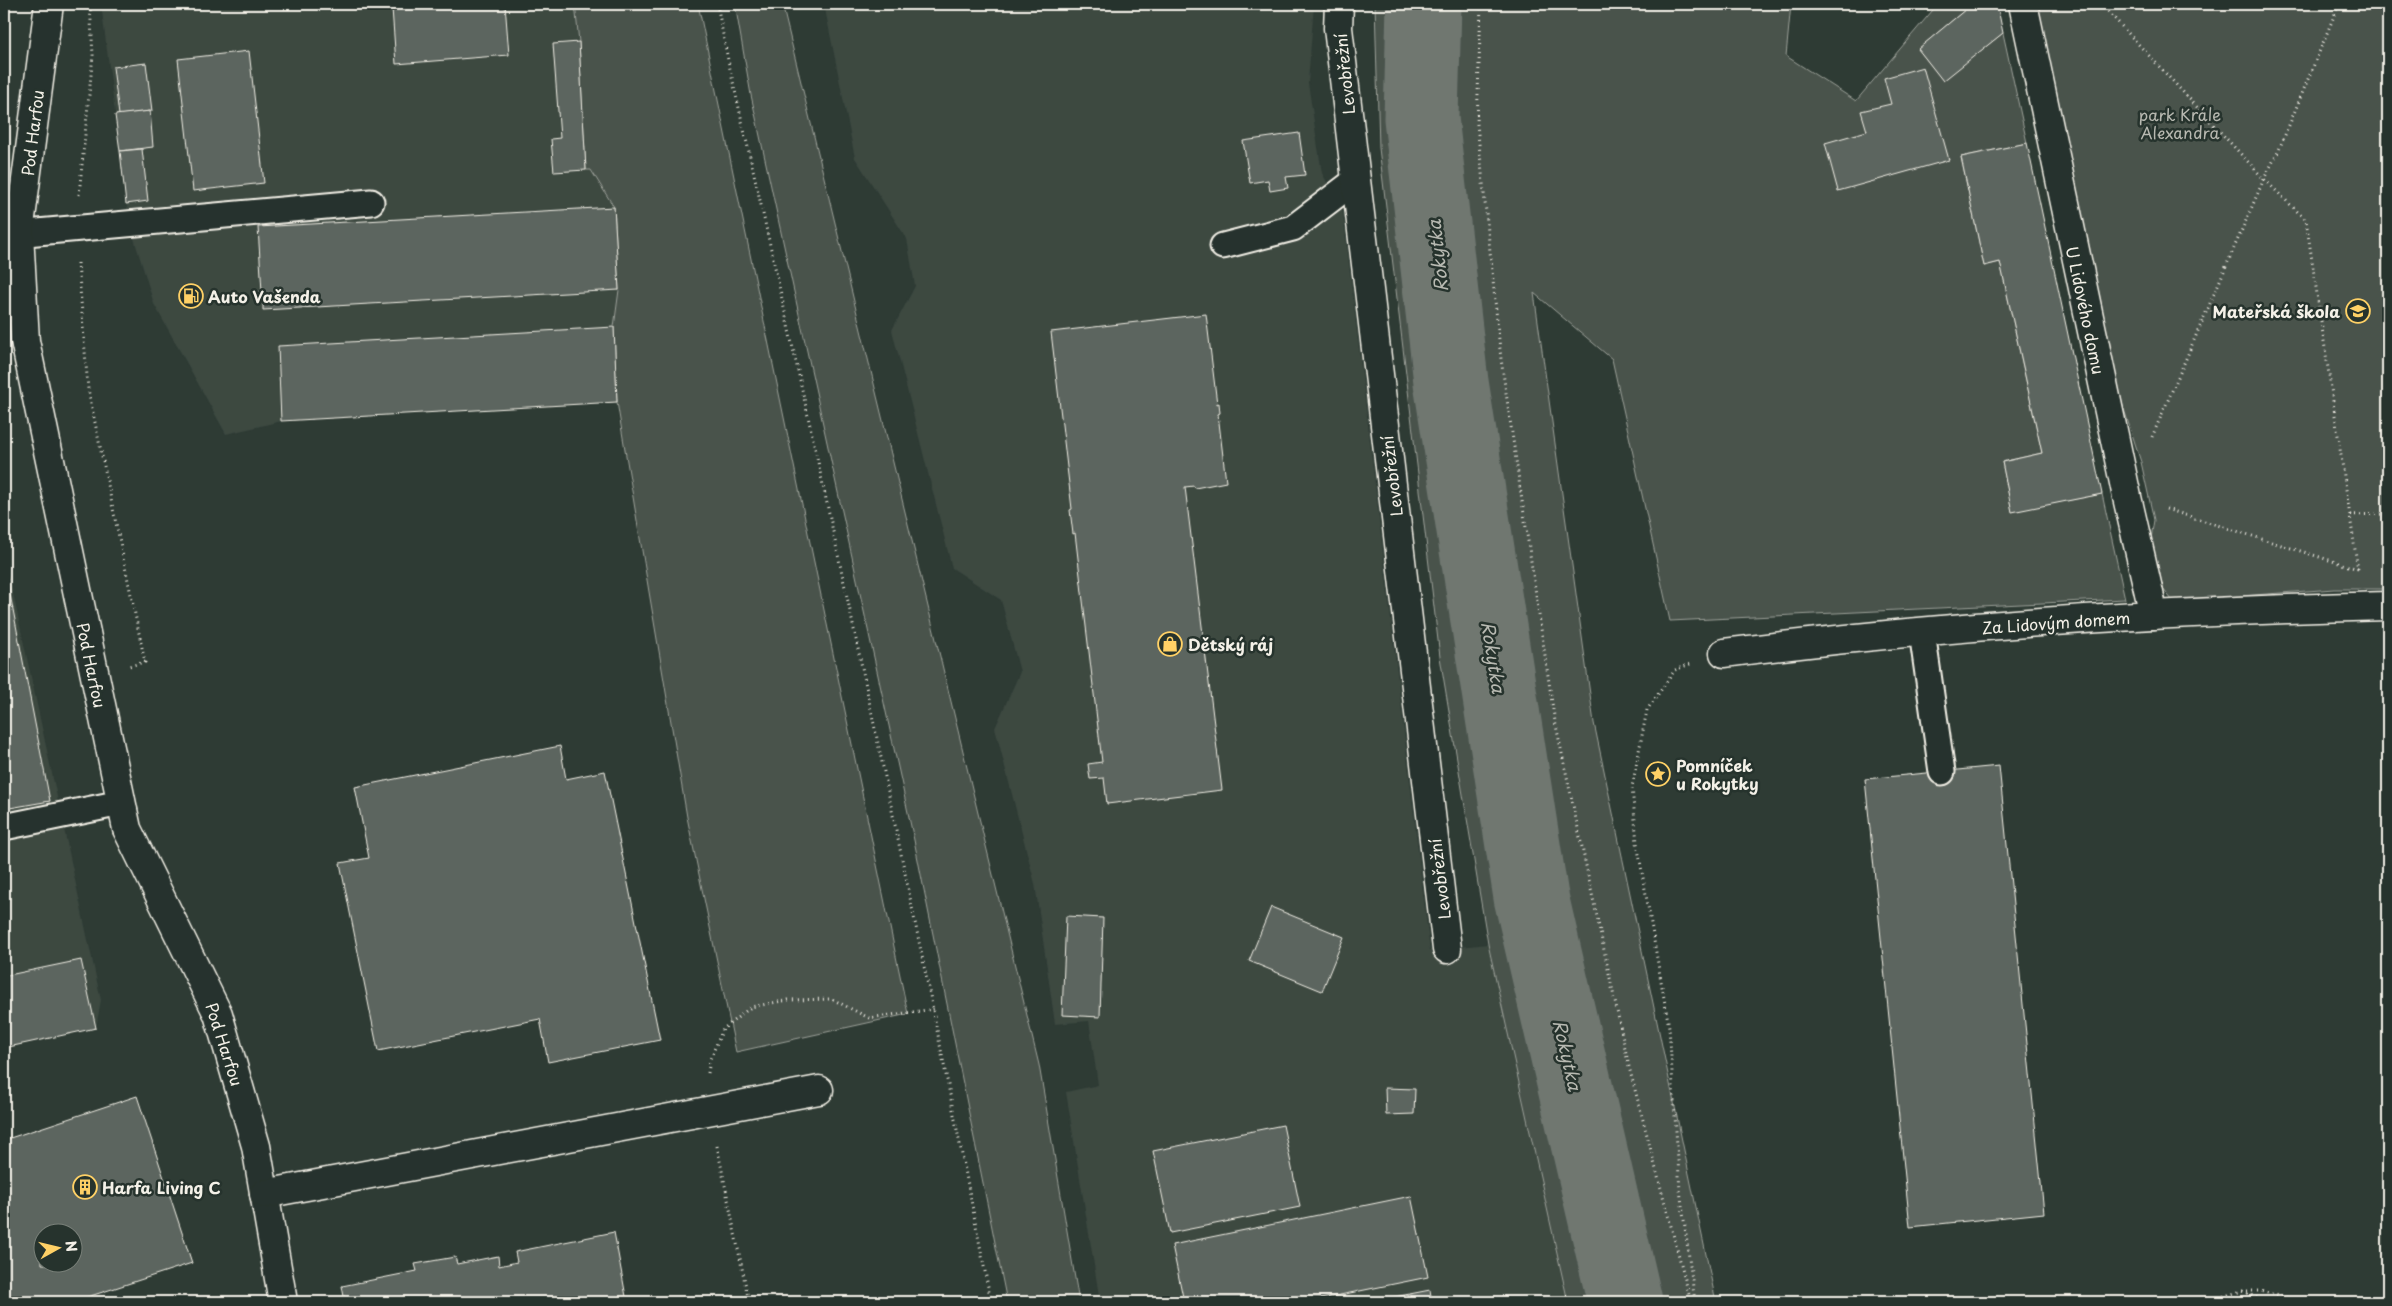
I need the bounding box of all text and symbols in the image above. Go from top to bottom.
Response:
street label: Levobřežní [1328,32,1360,116]
street label: Pod Harfou [15,89,49,177]
park label: park Krále Alexandra [2139,102,2221,144]
water label: Rokytka [1420,218,1454,293]
street label: U Lidového domu [2061,244,2111,376]
fuel station icon: Auto Vašenda [178,283,204,309]
place label: Auto Vašenda [208,284,321,308]
school or university icon: Mateřská škola [2345,298,2371,324]
place label: Mateřská škola [2213,299,2340,323]
street label: Levobřežní [1374,434,1408,518]
street label: Za Lidovým domem [1981,605,2131,639]
water label: Rokytka [1475,619,1513,696]
street label: Pod Harfou [71,620,113,710]
shop icon: Dětský ráj [1157,631,1183,657]
place label: Dětský ráj [1188,632,1273,656]
place label: Pomníček u Rokytky [1676,753,1758,795]
place icon: Pomníček u Rokytky [1645,761,1671,787]
street label: Levobřežní [1422,837,1456,921]
street label: Pod Harfou [200,999,250,1089]
water label: Rokytka [1547,1017,1589,1094]
building icon: Harfa Living C [72,1174,98,1200]
place label: Harfa Living C [102,1175,221,1199]
north arrow [32,1224,82,1274]
text: N [60,1239,83,1253]

